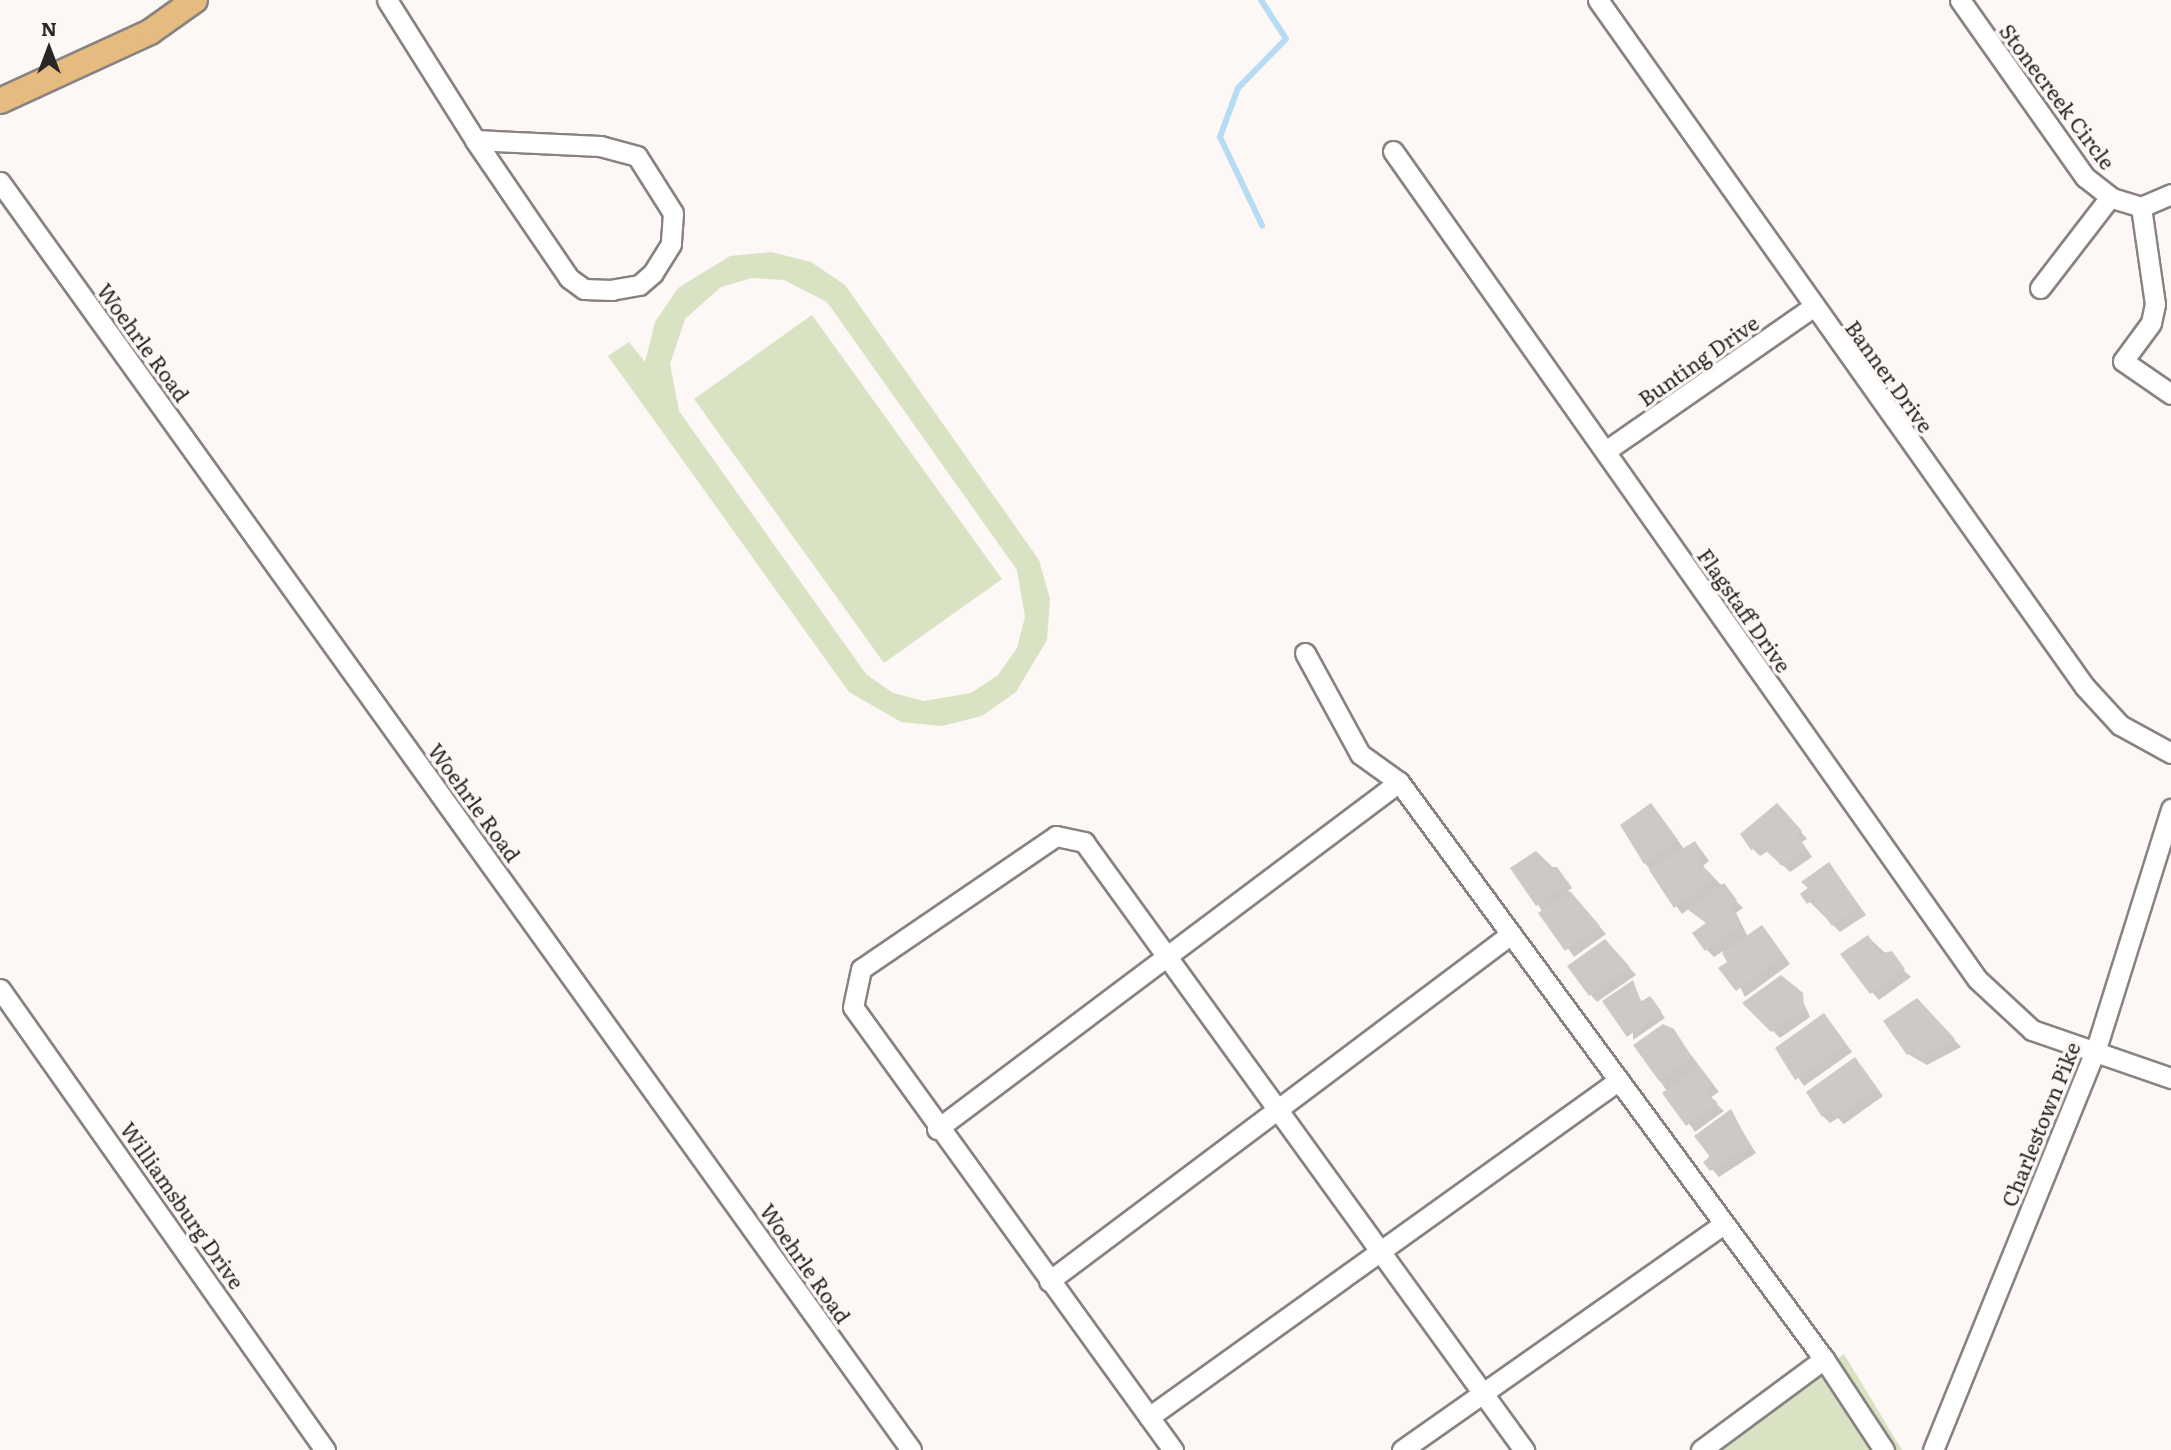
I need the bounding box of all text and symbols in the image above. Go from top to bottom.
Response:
north arrow [14,14,84,84]
text: N [41,14,57,42]
street label: Stonecreek Circle [1995,18,2121,174]
street label: Woehrle Road [93,278,195,406]
street label: Bunting Drive [1633,309,1763,411]
street label: Banner Drive [1841,315,1939,437]
street label: Flagstaff Drive [1693,543,1797,677]
street label: Woehrle Road [424,738,526,866]
street label: Charlestown Pike [1995,1038,2085,1210]
street label: Williamsburg Drive [116,1117,250,1293]
street label: Woehrle Road [756,1198,856,1328]

